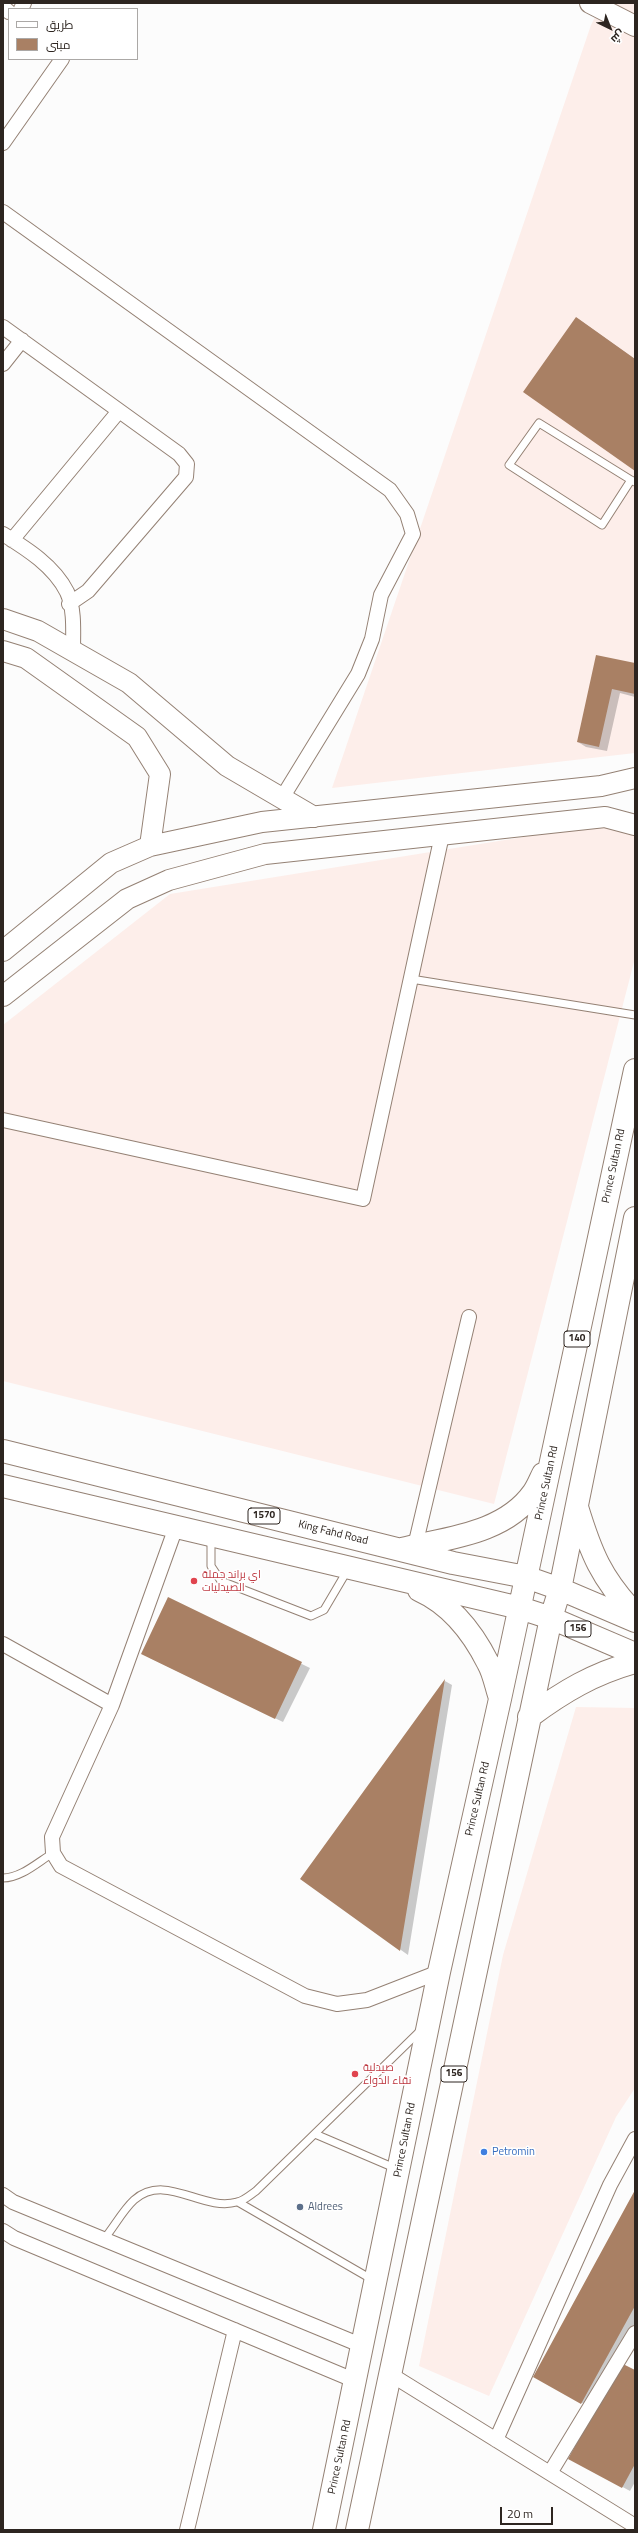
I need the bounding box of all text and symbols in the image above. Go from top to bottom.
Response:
legend [8,8,138,60]
north arrow [590,8,630,48]
text: طريق [46,15,73,34]
text: ش [608,26,629,47]
text: مبنى [46,35,71,54]
street label: Prince Sultan Rd [600,1128,628,1204]
road number: 140 [564,1331,590,1347]
street label: Prince Sultan Rd [533,1445,561,1521]
road number: 1570 [248,1508,280,1524]
street label: King Fahd Road [297,1518,369,1548]
place label: اي براند جملة الصيدليات [202,1568,261,1594]
marker: اي براند جملة الصيدليات [189,1576,199,1586]
road number: 156 [565,1621,591,1637]
street label: Prince Sultan Rd [463,1761,493,1837]
place label: صيدلية نقاء الدواء [363,2061,411,2087]
road number: 156 [441,2066,467,2082]
marker: صيدلية نقاء الدواء [350,2069,360,2079]
street label: Prince Sultan Rd [391,2101,419,2179]
place label: Petromin [492,2145,535,2159]
marker: Petromin [479,2147,489,2157]
place label: Aldrees [308,2200,343,2214]
marker: Aldrees [295,2202,305,2212]
street label: Prince Sultan Rd [326,2419,354,2495]
scale bar [502,2499,555,2525]
text: 20 m [507,2504,533,2523]

